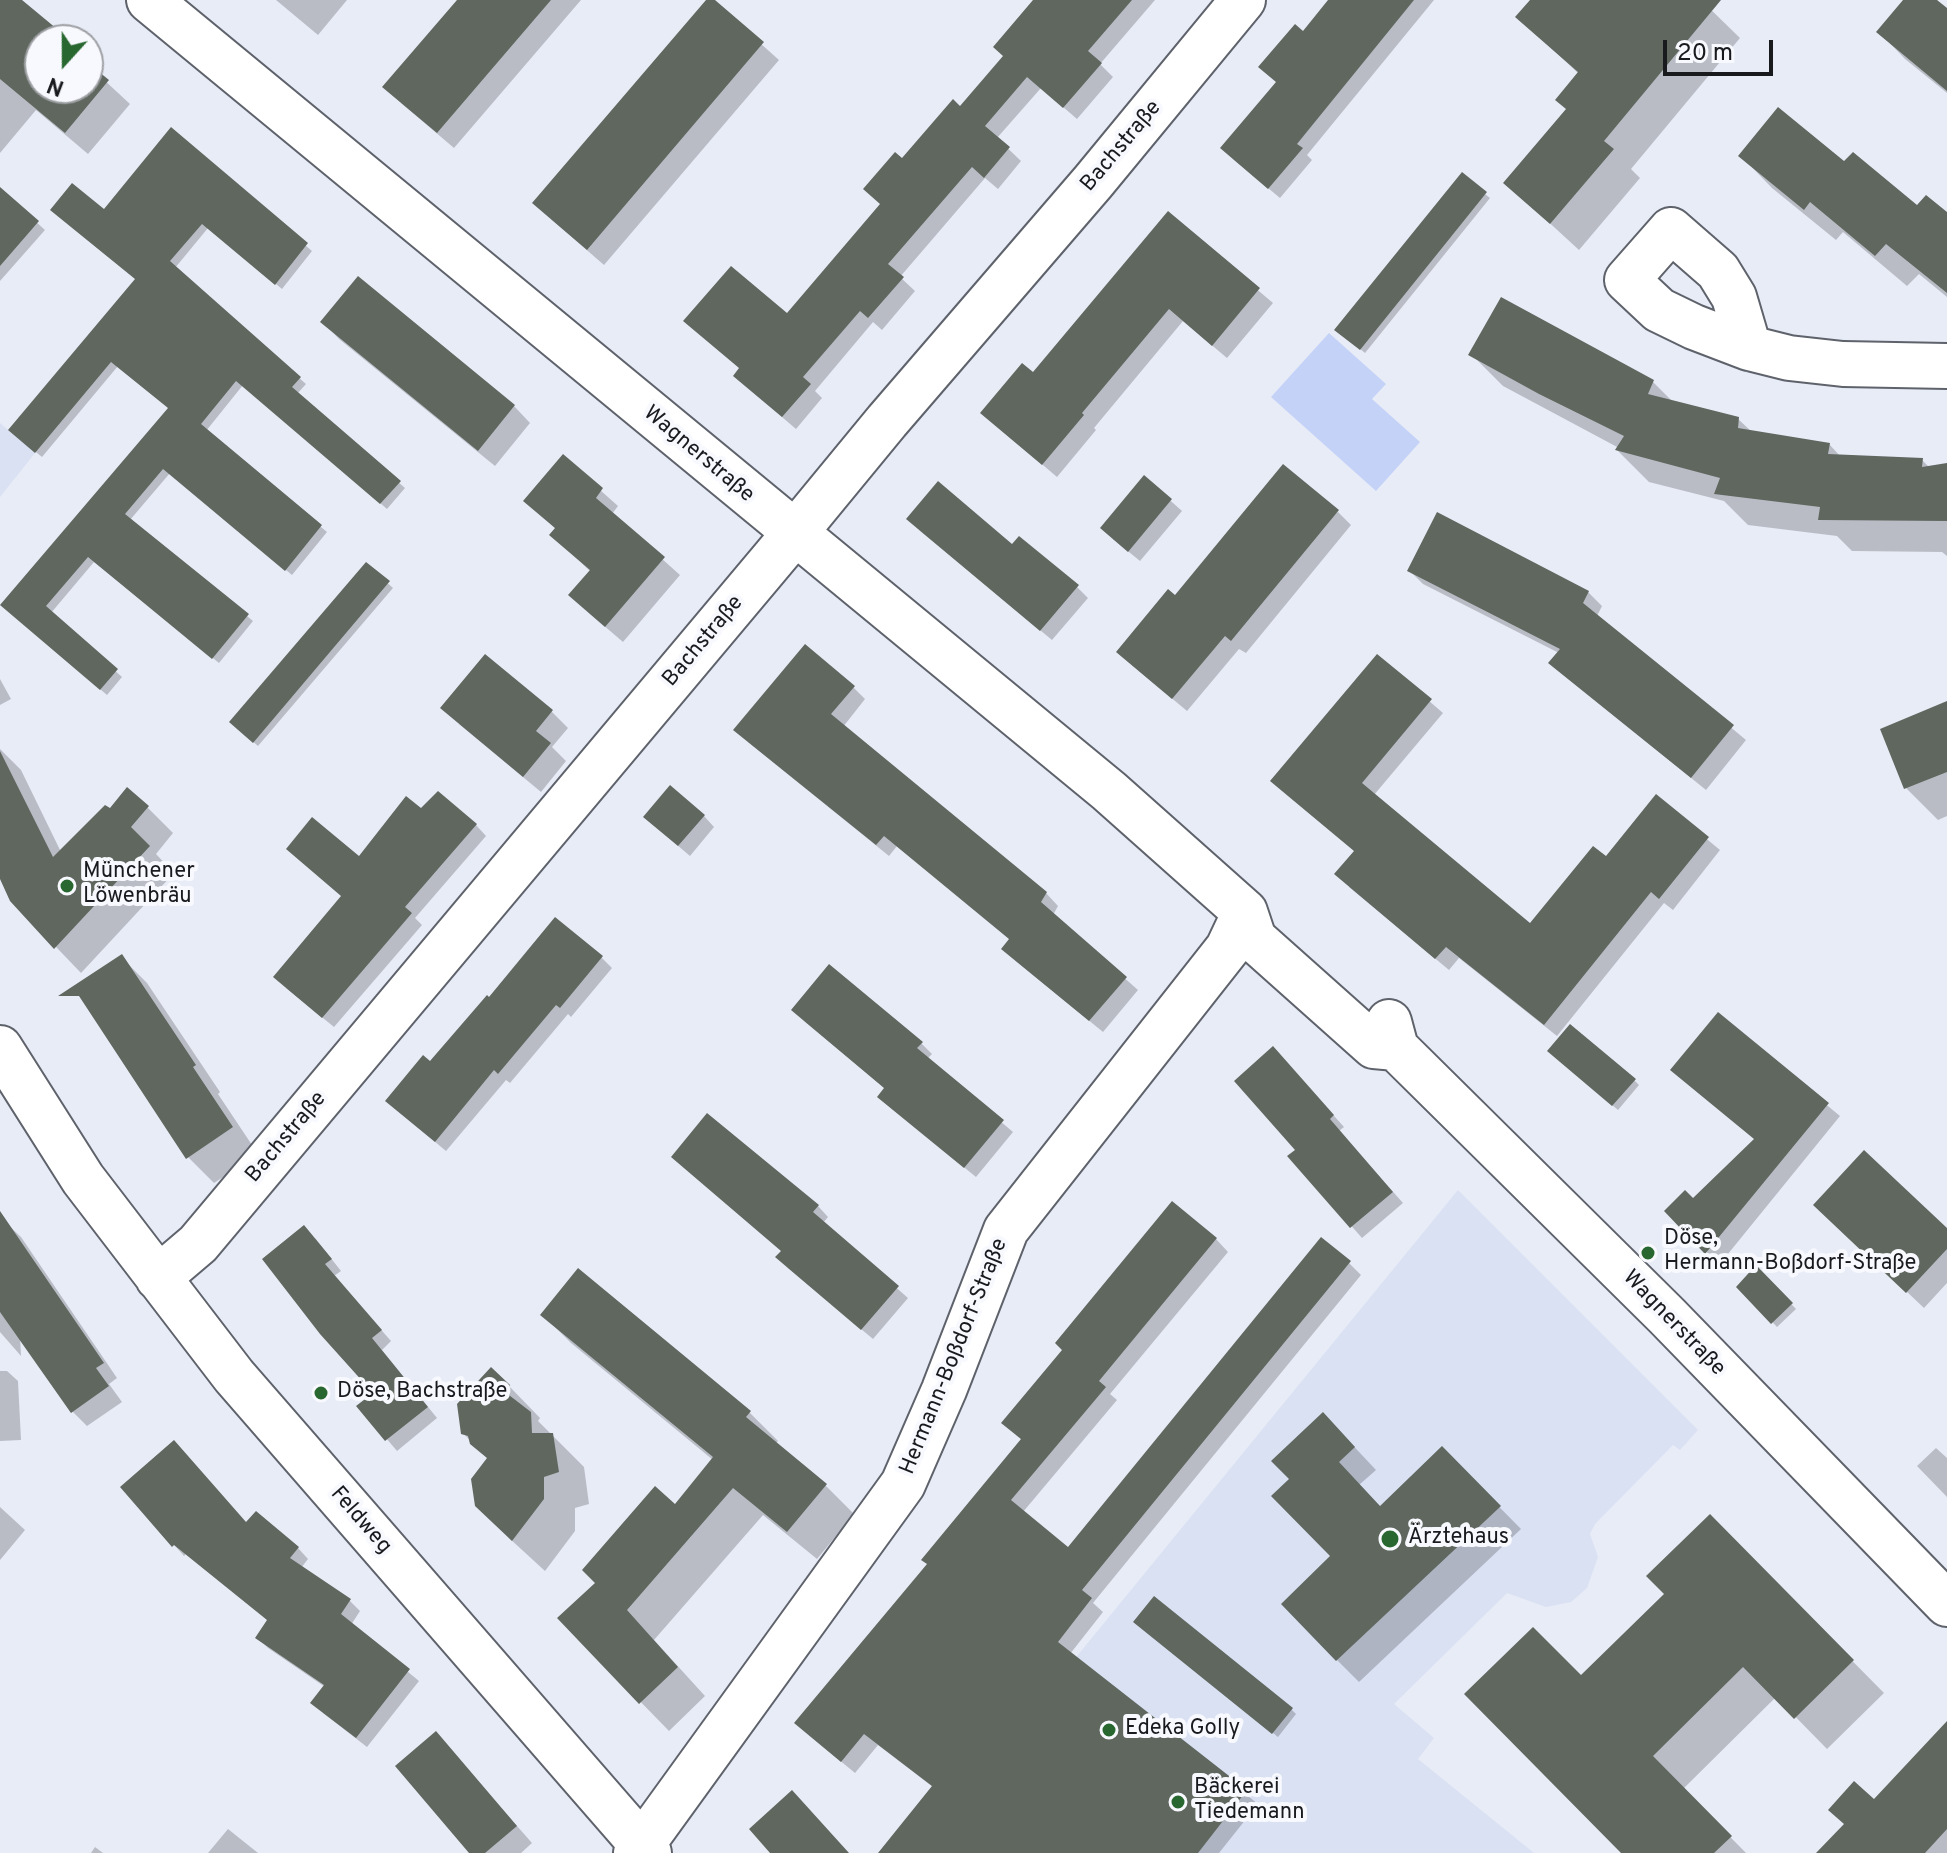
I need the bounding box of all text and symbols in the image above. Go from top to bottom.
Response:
north arrow [24,24,104,104]
scale bar [1667,24,1777,74]
text: 20 m [1677,39,1733,69]
text: N [44,70,68,100]
street label: Bachstraße [1076,96,1168,198]
street label: Wagnerstraße [637,401,759,509]
street label: Bachstraße [658,591,750,693]
place label: Münchener Löwenbräu [83,860,195,912]
marker: Münchener Löwenbräu [58,877,76,895]
street label: Bachstraße [241,1087,333,1189]
place label: Döse, Hermann-Boßdorf-Straße [1664,1227,1916,1278]
street label: Hermann-Boßdorf-Straße [895,1235,1015,1479]
marker: Döse, Hermann-Boßdorf-Straße [1639,1244,1657,1262]
street label: Wagnerstraße [1616,1266,1730,1382]
place label: Döse, Bachstraße [337,1380,507,1406]
marker: Döse, Bachstraße [312,1384,330,1402]
street label: Feldweg [324,1482,396,1560]
place label: Ärztehaus [1408,1526,1509,1552]
marker: Ärztehaus [1379,1528,1401,1550]
place label: Edeka Golly [1125,1717,1240,1743]
marker: Edeka Golly [1100,1721,1118,1739]
place label: Bäckerei Tiedemann [1194,1776,1305,1828]
marker: Bäckerei Tiedemann [1169,1793,1187,1811]

